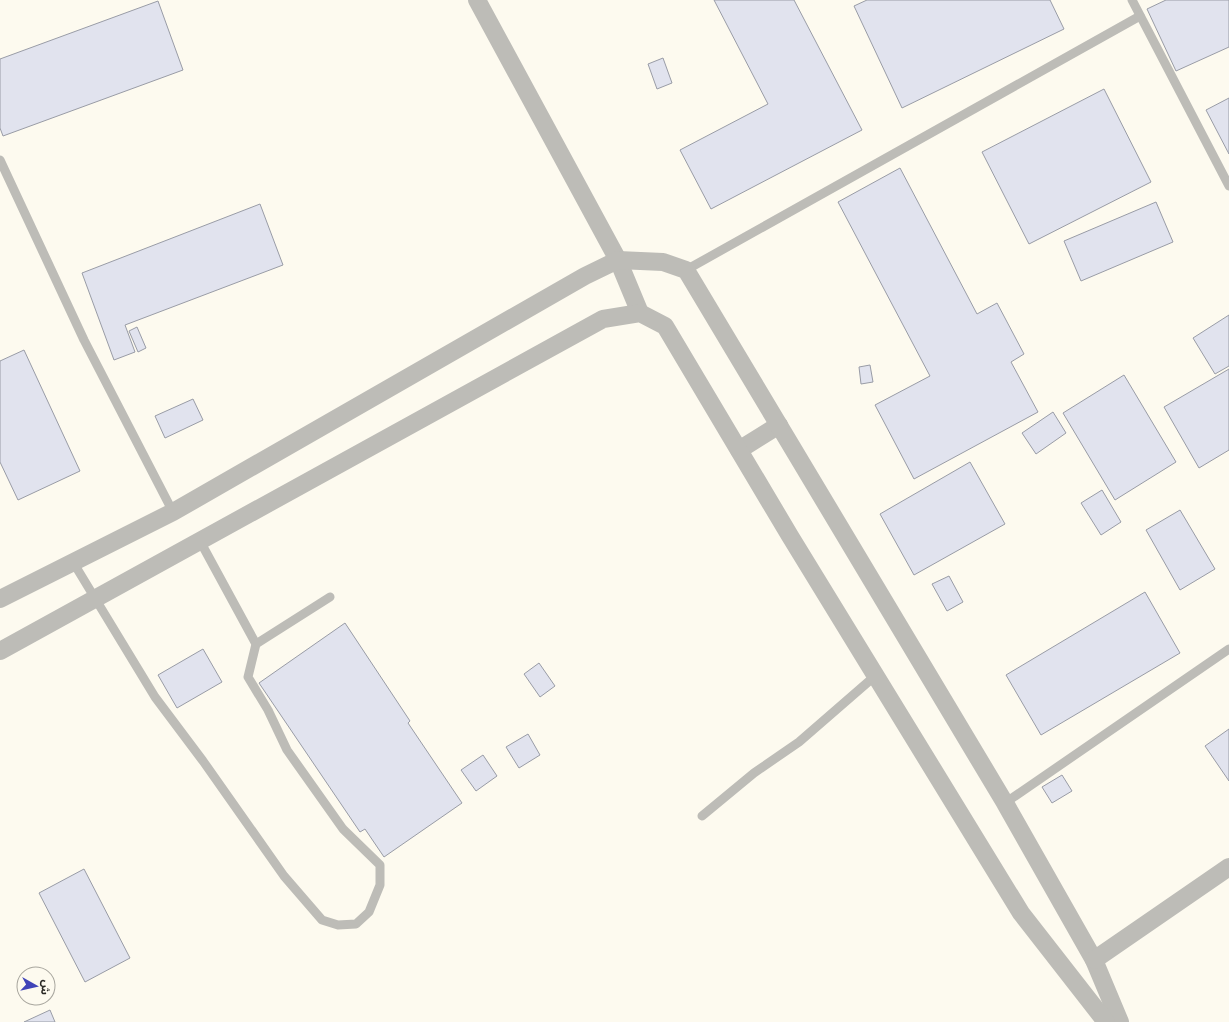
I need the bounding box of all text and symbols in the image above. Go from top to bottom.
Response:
north arrow [16,966,56,1006]
text: ش [38,979,55,996]

